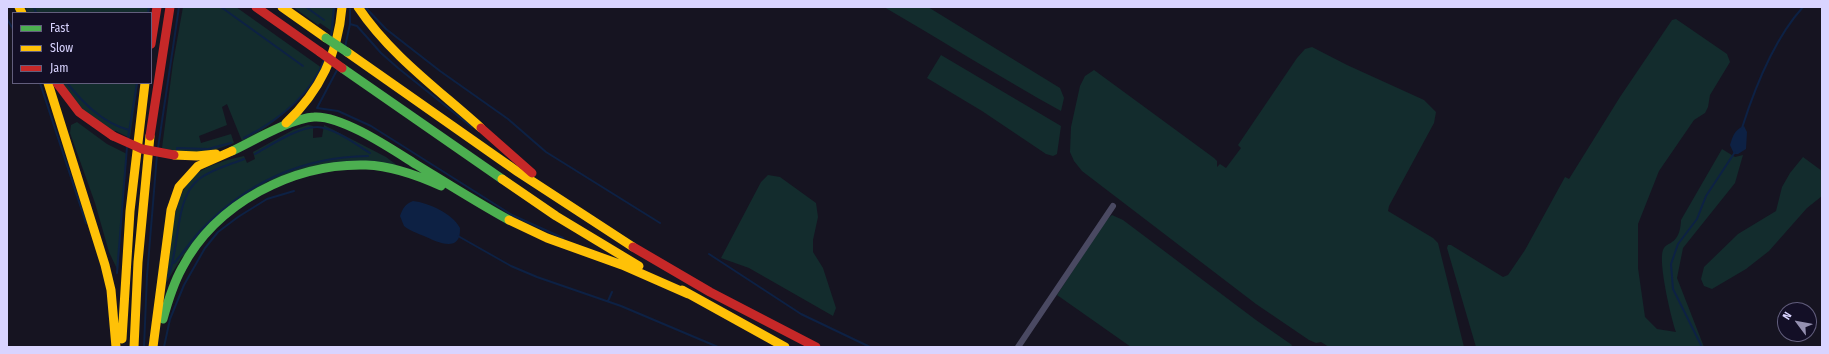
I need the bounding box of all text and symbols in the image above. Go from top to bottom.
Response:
legend [12,12,152,84]
text: Fast [50,21,69,35]
text: Slow [50,41,73,55]
text: Jam [50,61,68,75]
north arrow [1777,302,1817,342]
text: N [1780,310,1795,322]

